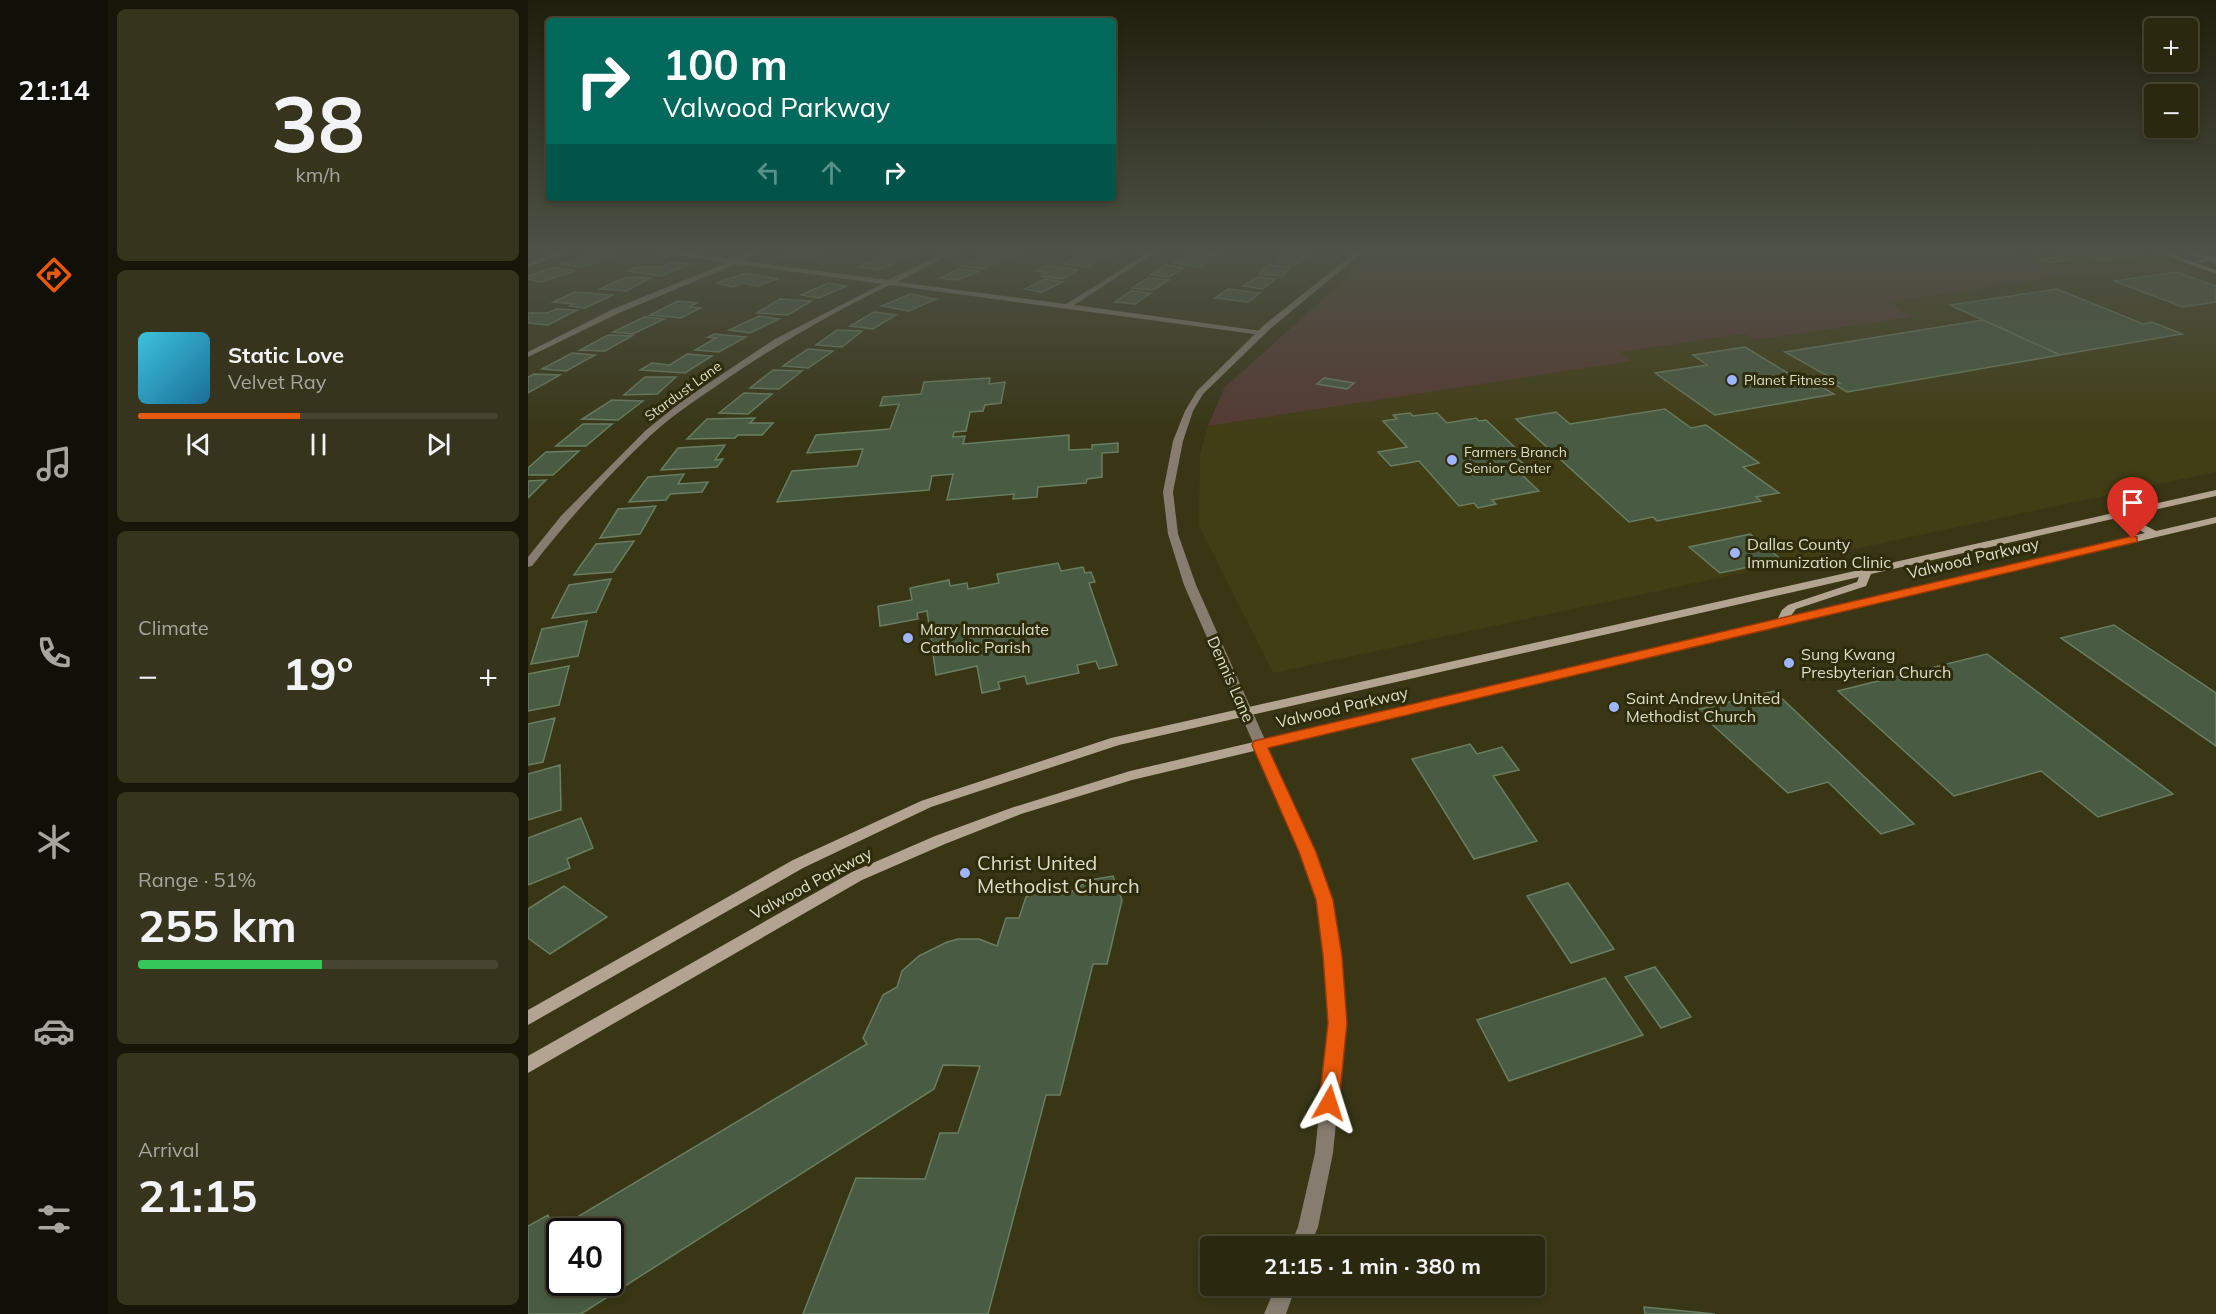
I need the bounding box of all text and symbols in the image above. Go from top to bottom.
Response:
map controls [2144,18,2198,138]
button: + [2144,18,2198,72]
text: 100 m [663,38,788,91]
icon: right [564,42,642,120]
text: 21:14 [18,73,90,107]
text: 38 [271,74,365,172]
button: − [2144,84,2198,138]
text: Valwood Parkway [663,90,890,124]
icon: left [752,156,785,189]
icon: ahead [815,156,848,189]
icon: right [878,156,911,189]
text: km/h [295,162,341,187]
icon: directions [33,254,75,296]
text: Static Love [228,341,344,369]
street label: Stardust Lane [641,357,725,425]
text: Velvet Ray [228,369,326,394]
place label: Planet Fitness [1744,371,1835,389]
marker: Planet Fitness [1725,373,1739,387]
icon: previous [182,428,215,461]
icon: pause [302,428,335,461]
icon: next [422,428,455,461]
icon: music [33,443,75,485]
place label: Farmers Branch Senior Center [1464,443,1567,477]
marker: Farmers Branch Senior Center [1445,453,1459,467]
pin [2107,477,2158,539]
icon: arrive [2116,486,2149,519]
street label: Valwood Parkway [1905,533,2041,583]
place label: Dallas County Immunization Clinic [1747,534,1891,572]
marker: Dallas County Immunization Clinic [1728,546,1742,560]
text: Climate [138,615,209,640]
place label: Mary Immaculate Catholic Parish [920,619,1049,657]
marker: Mary Immaculate Catholic Parish [901,631,915,645]
icon: phone [33,632,75,674]
street label: Dennis Lane [1203,633,1259,725]
place label: Sung Kwang Presbyterian Church [1801,644,1951,682]
text: 19° [282,645,354,701]
text: − [138,654,158,695]
text: + [478,654,498,695]
marker: Sung Kwang Presbyterian Church [1782,656,1796,670]
street label: Valwood Parkway [1274,682,1410,732]
place label: Saint Andrew United Methodist Church [1626,688,1780,726]
marker: Saint Andrew United Methodist Church [1607,700,1621,714]
icon: climate [33,821,75,863]
street label: Valwood Parkway [747,842,876,923]
place label: Christ United Methodist Church [977,850,1140,898]
marker: Christ United Methodist Church [958,866,972,880]
text: Range · 51% [138,867,256,892]
text: 255 km [138,897,297,953]
icon: car [33,1010,75,1052]
position arrow [1297,1071,1361,1135]
text: Arrival [138,1137,199,1162]
text: 21:15 [138,1167,257,1223]
icon: filters [33,1198,75,1240]
speed limit sign: 40 [546,1218,624,1296]
text: 21:15 · 1 min · 380 m [1264,1252,1481,1280]

